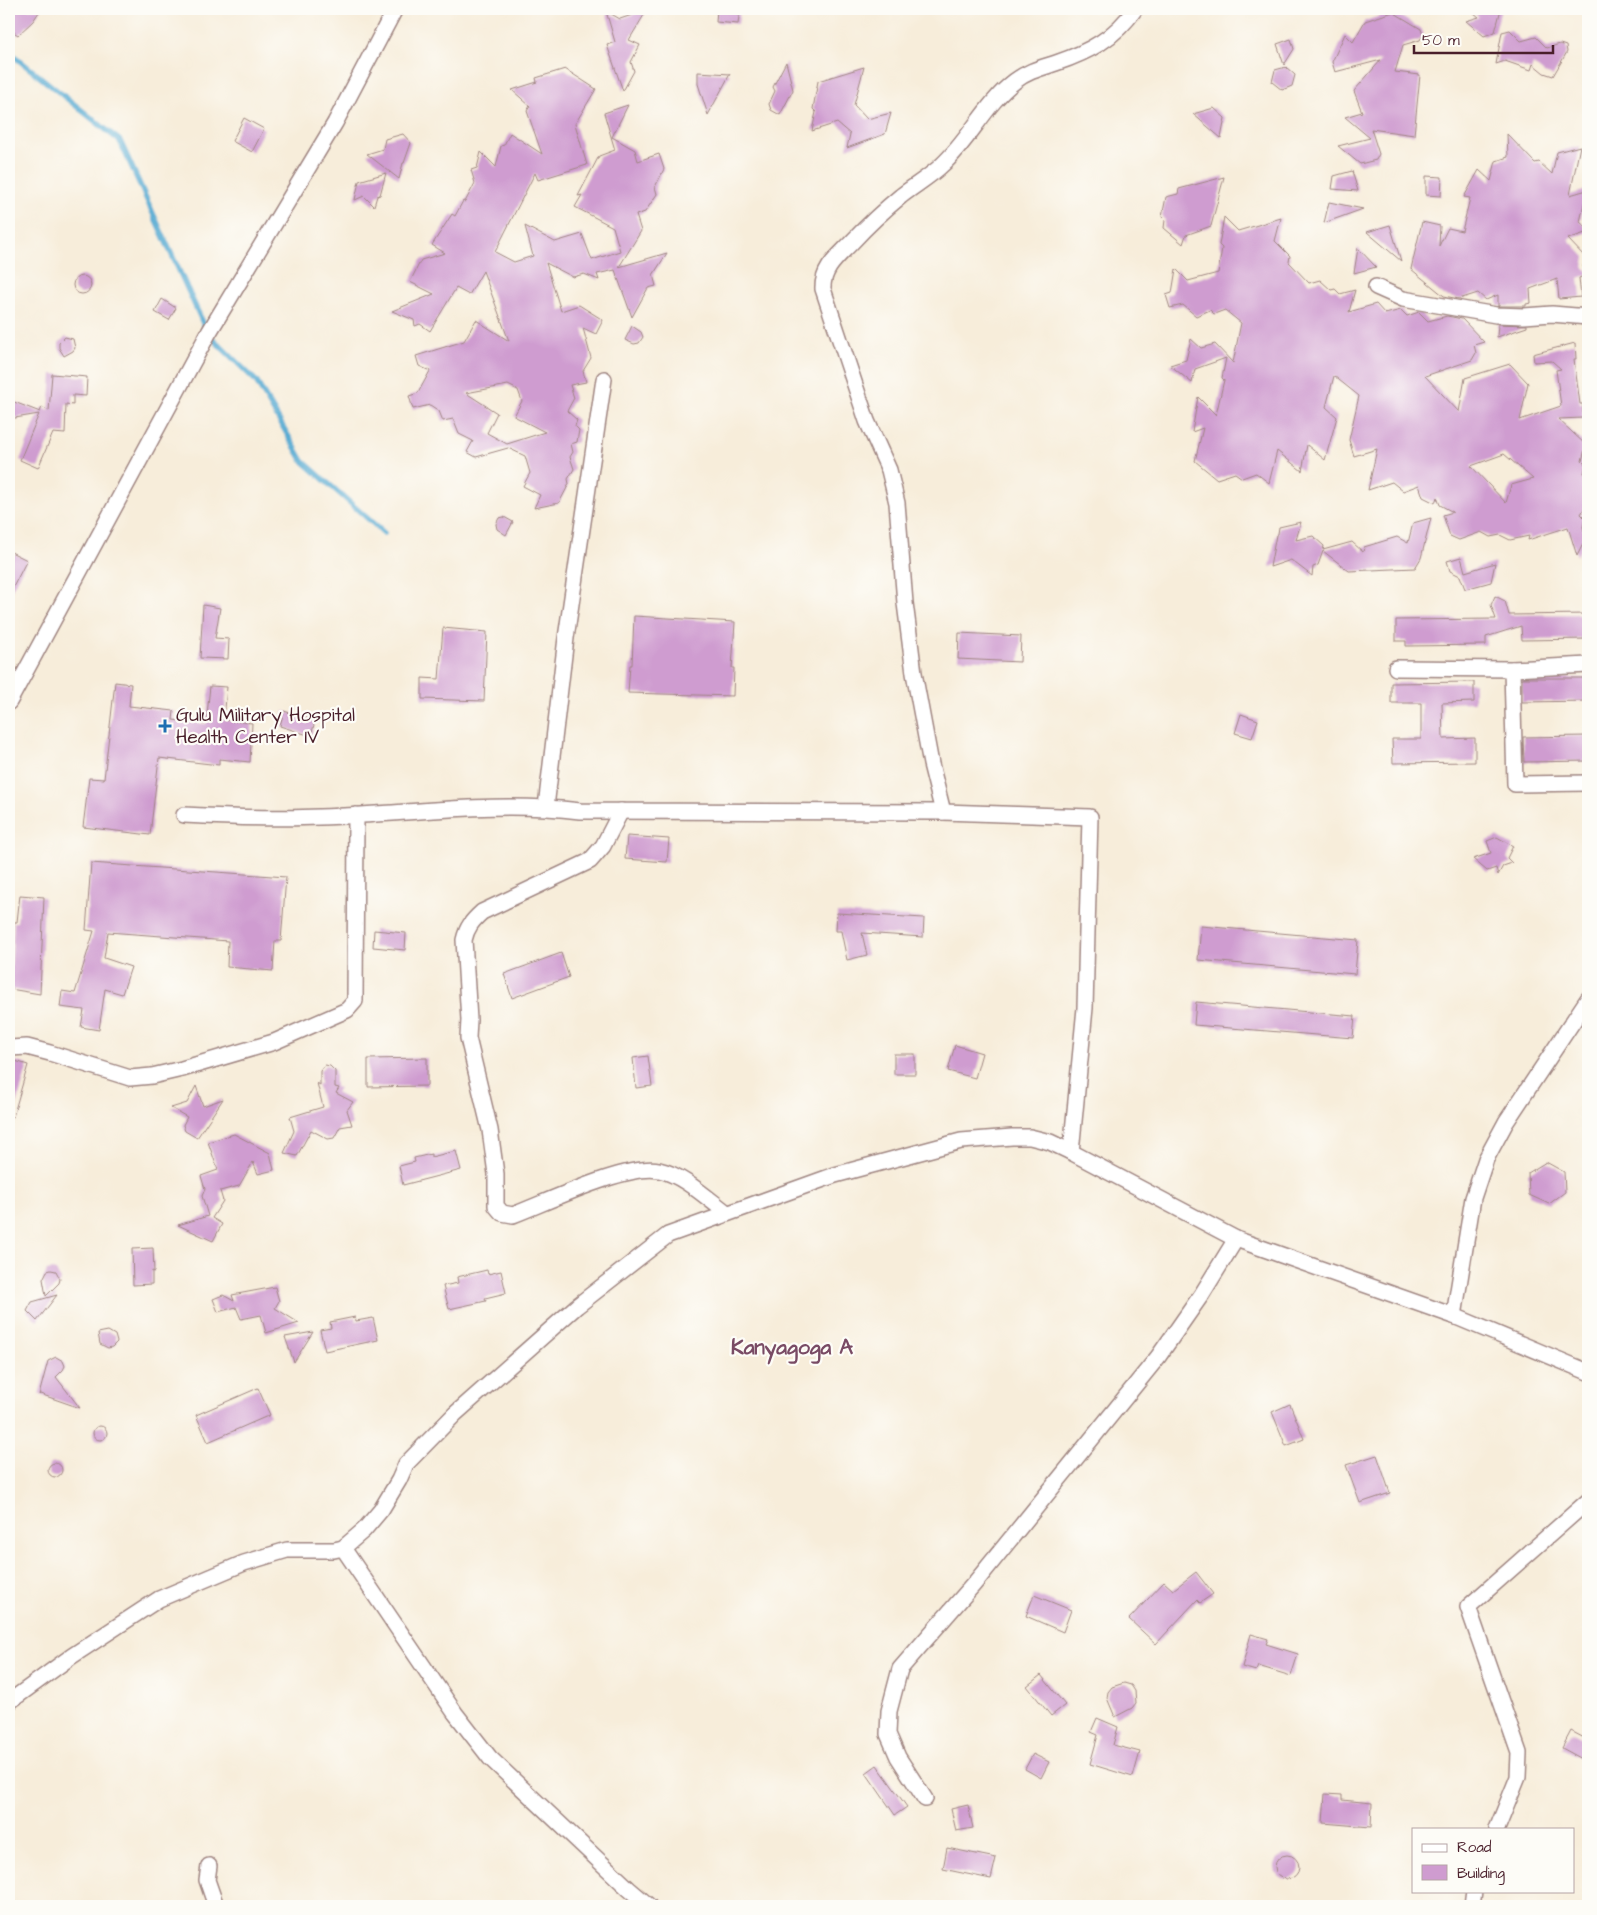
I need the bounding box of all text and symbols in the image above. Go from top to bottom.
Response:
scale bar [1414,22,1553,54]
text: 50 m [1422,30,1460,51]
place label: Gulu Military Hospital Health Center IV [176,702,355,751]
marker: Gulu Military Hospital Health Center IV [158,719,172,733]
district label: Kanyagoga A [731,1333,854,1365]
legend [1412,1828,1574,1892]
text: Road [1457,1837,1492,1858]
text: Building [1457,1863,1505,1885]

